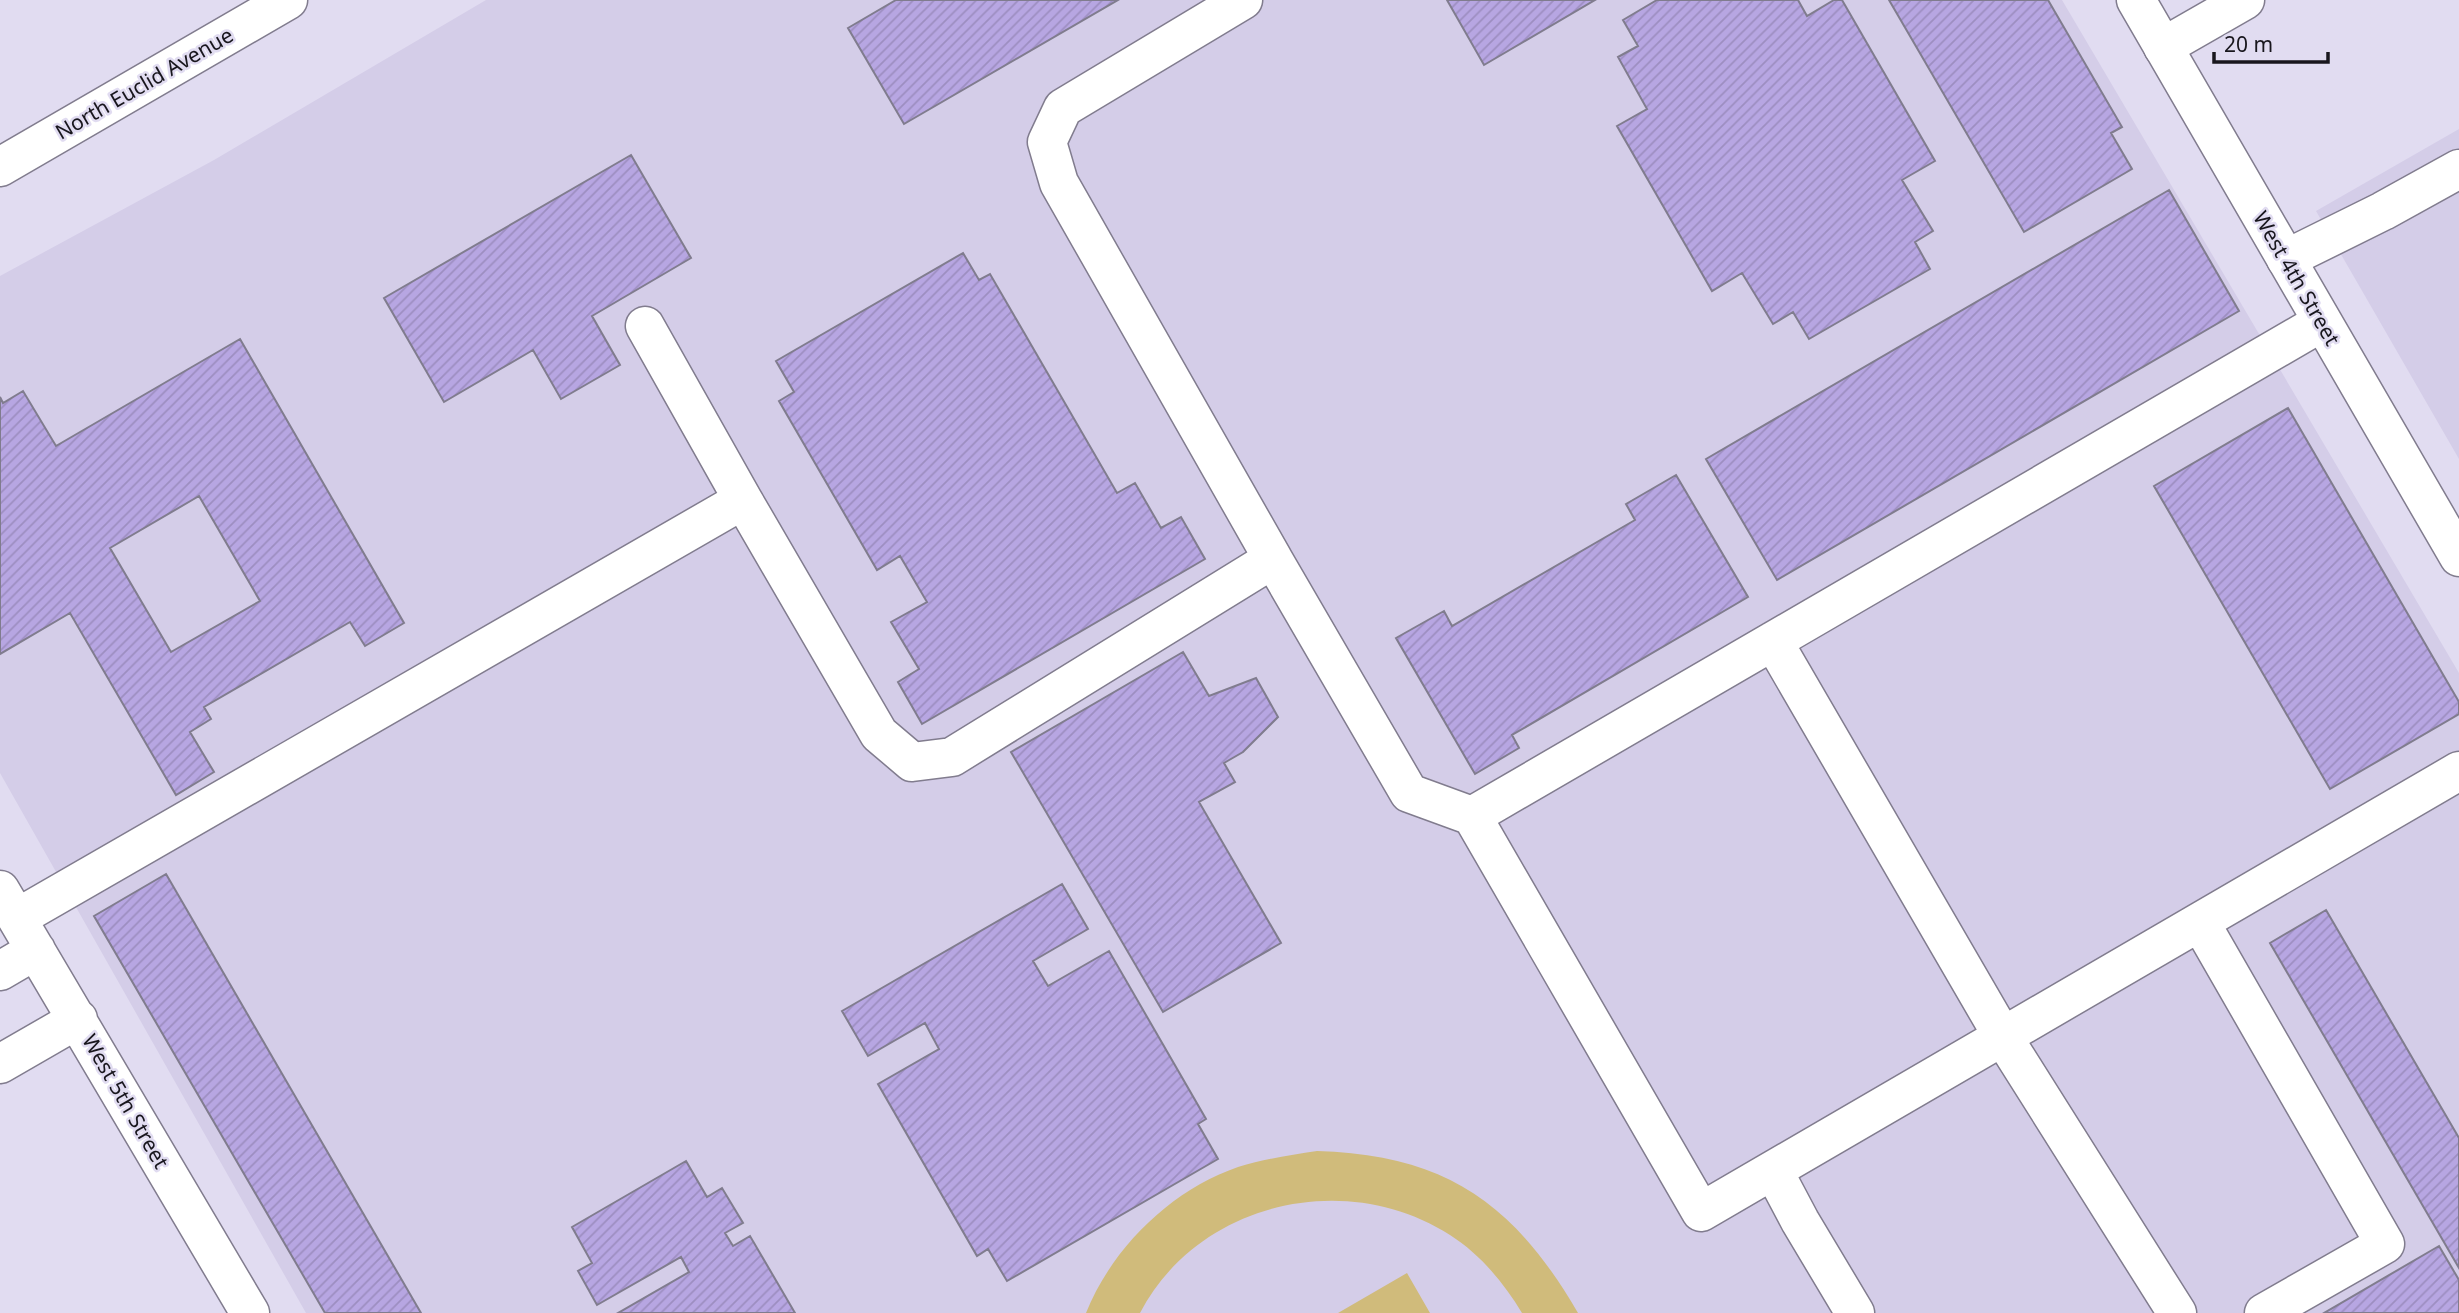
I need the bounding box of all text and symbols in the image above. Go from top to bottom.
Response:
street label: North Euclid Avenue [50,21,238,145]
scale bar [2214,21,2328,65]
text: 20 m [2224,30,2273,58]
street label: West 4th Street [2247,206,2347,351]
street label: West 5th Street [76,1029,176,1174]

